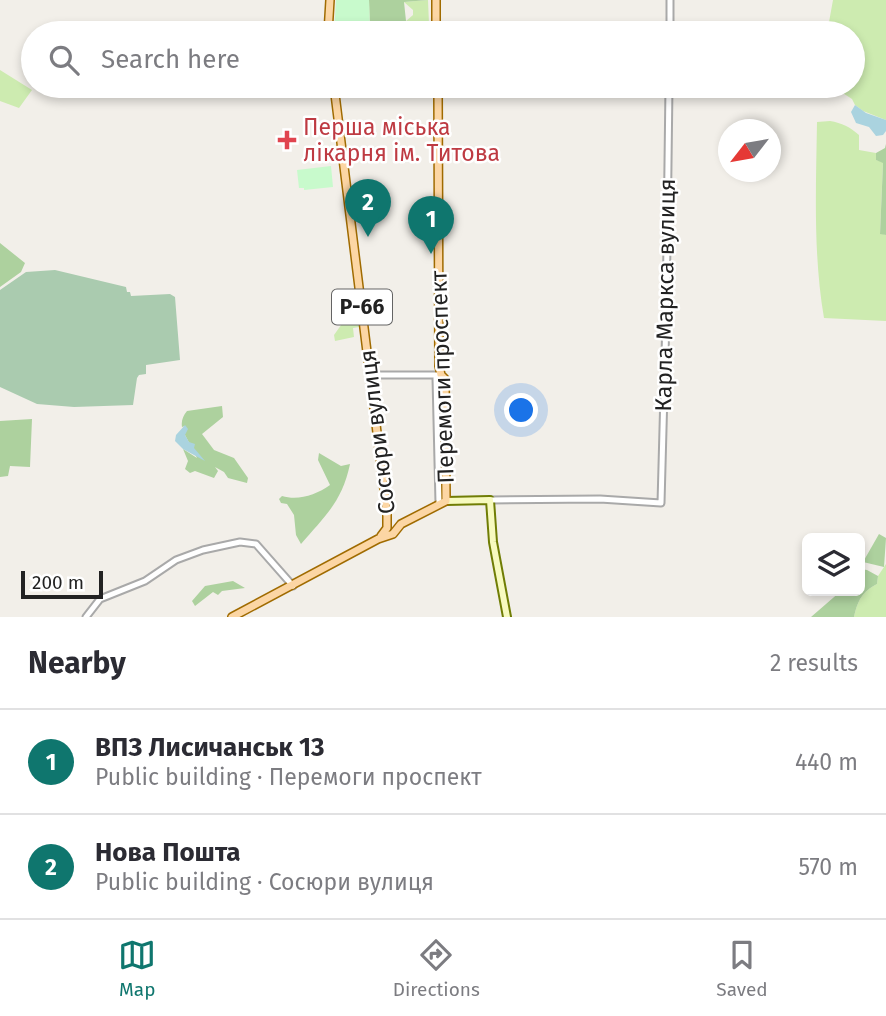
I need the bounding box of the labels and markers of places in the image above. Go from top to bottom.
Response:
place label: Перша міська лікарня ім. Титова [303,113,500,167]
marker: Перша міська лікарня ім. Титова [277,130,297,150]
pin: 2 [345,179,391,237]
pin: 1 [408,196,454,254]

